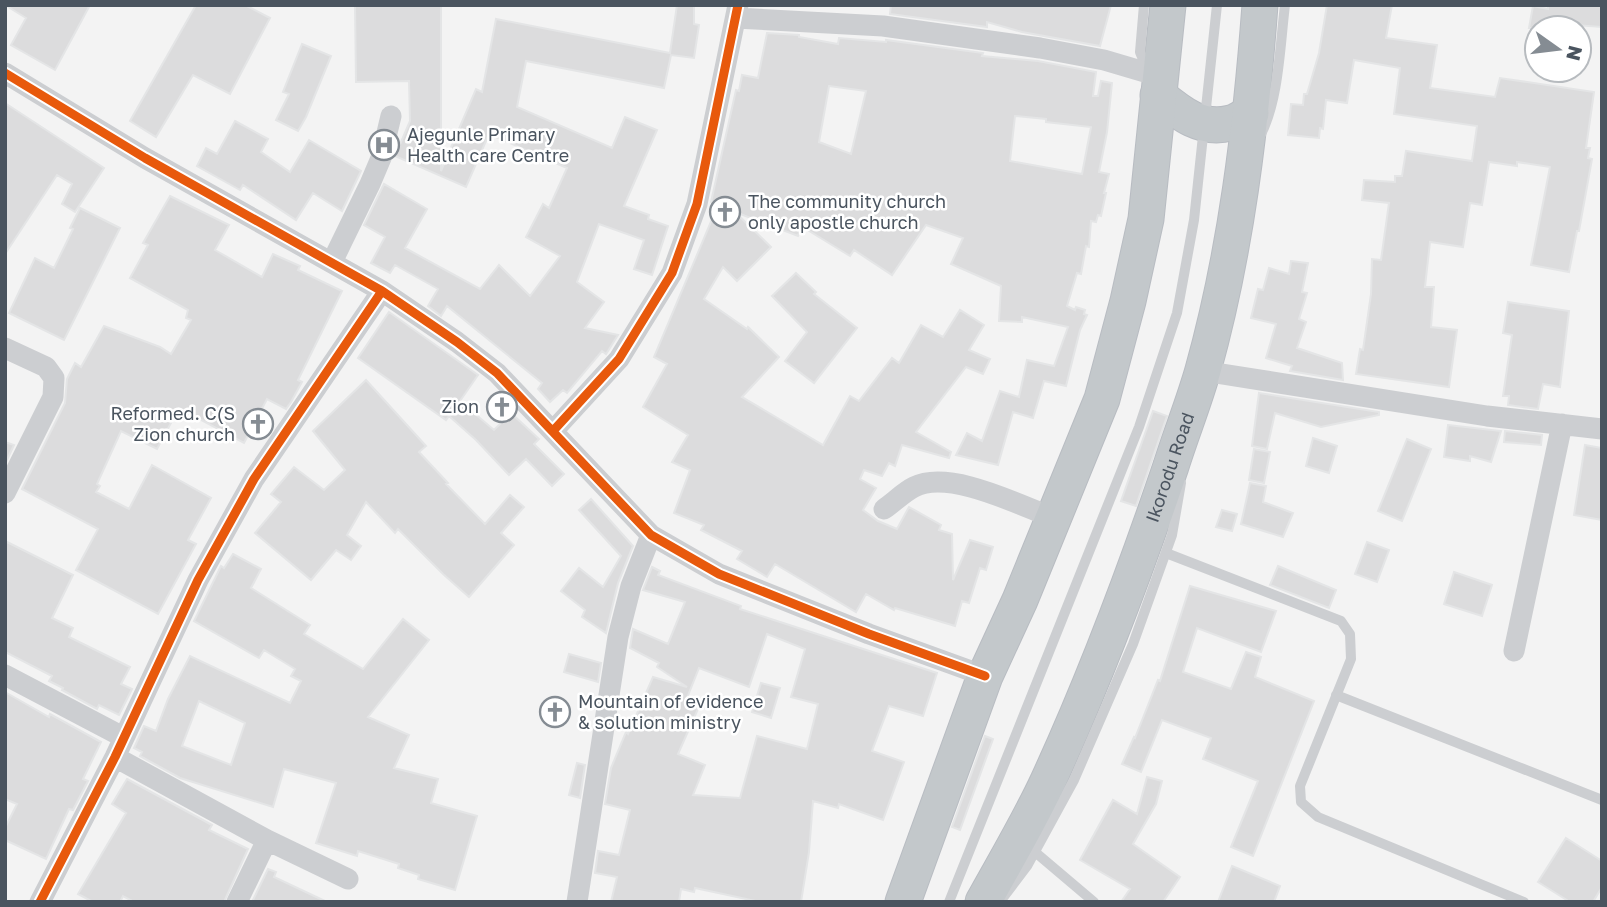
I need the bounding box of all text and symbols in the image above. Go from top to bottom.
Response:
north arrow [1523,14,1593,84]
text: N [1562,43,1588,63]
place label: Ajegunle Primary Health care Centre [407,123,569,166]
hospital icon: Ajegunle Primary Health care Centre [367,128,401,162]
place label: The community church only apostle church [748,190,946,233]
church icon: The community church only apostle church [708,195,742,229]
church icon: Zion [485,390,519,424]
place label: Zion [442,395,479,417]
place label: Reformed. C(S Zion church [111,402,235,445]
church icon: Reformed. C(S Zion church [241,407,275,441]
street label: Ikorodu Road [1140,409,1198,525]
place label: Mountain of evidence & solution ministry [578,690,763,733]
church icon: Mountain of evidence & solution ministry [538,695,572,729]

